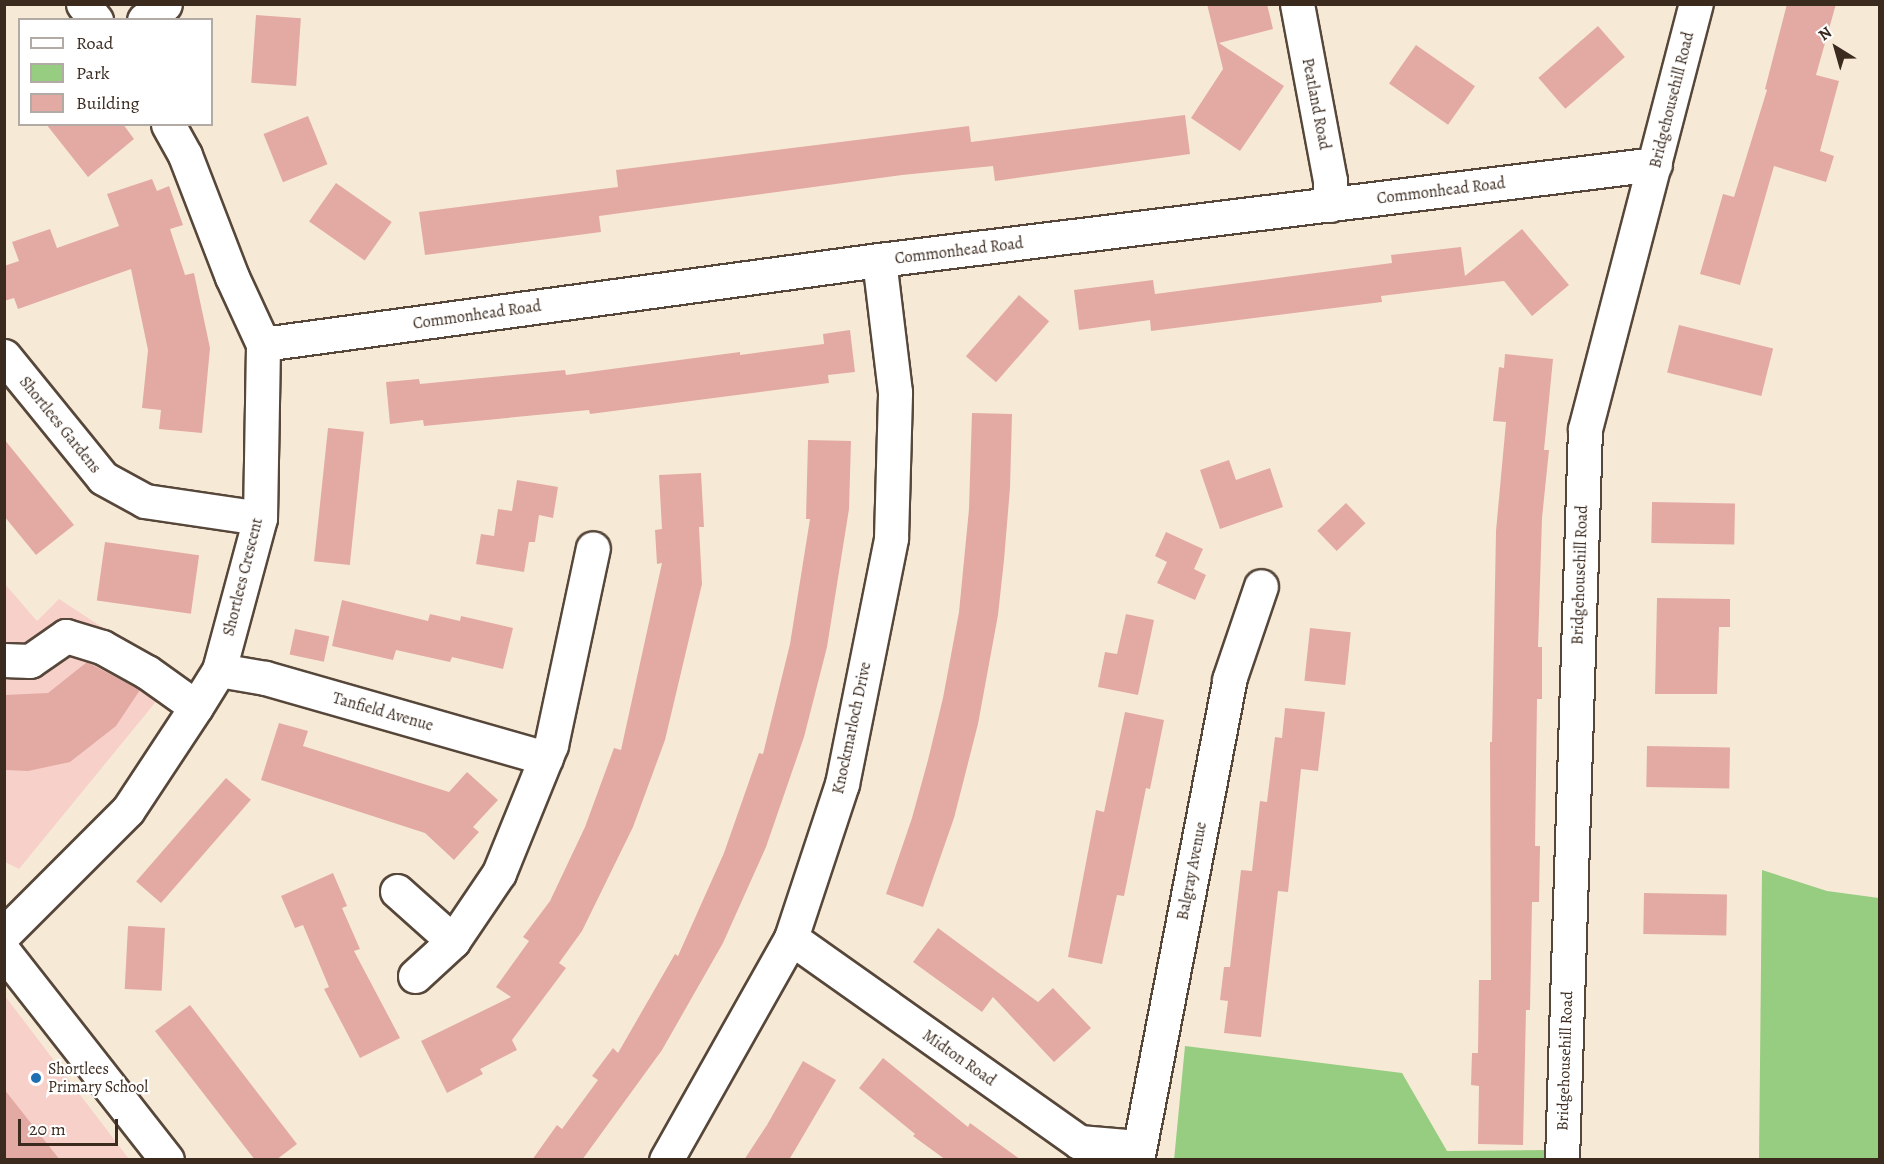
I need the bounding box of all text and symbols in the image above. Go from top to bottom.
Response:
legend [18,18,213,126]
north arrow [1806,18,1866,78]
text: N [1814,21,1836,46]
street label: Bridgehousehill Road [1646,30,1698,170]
text: Road [76,31,113,55]
street label: Peatland Road [1298,56,1334,152]
text: Park [76,61,110,85]
text: Building [76,91,140,115]
street label: Commonhead Road [1376,174,1506,208]
street label: Commonhead Road [894,234,1024,268]
street label: Commonhead Road [412,296,542,334]
street label: Shortlees Gardens [15,373,105,477]
street label: Bridgehousehill Road [1568,505,1592,645]
street label: Shortlees Crescent [219,516,267,638]
street label: Knockmarloch Drive [829,660,875,796]
street label: Tanfield Avenue [330,688,436,736]
street label: Balgray Avenue [1173,820,1211,922]
street label: Bridgehousehill Road [1553,991,1577,1131]
street label: Midton Road [919,1026,999,1090]
place label: Shortlees Primary School [48,1059,148,1097]
marker: Shortlees Primary School [29,1071,43,1085]
scale bar [21,1107,122,1145]
text: 20 m [29,1117,66,1141]

